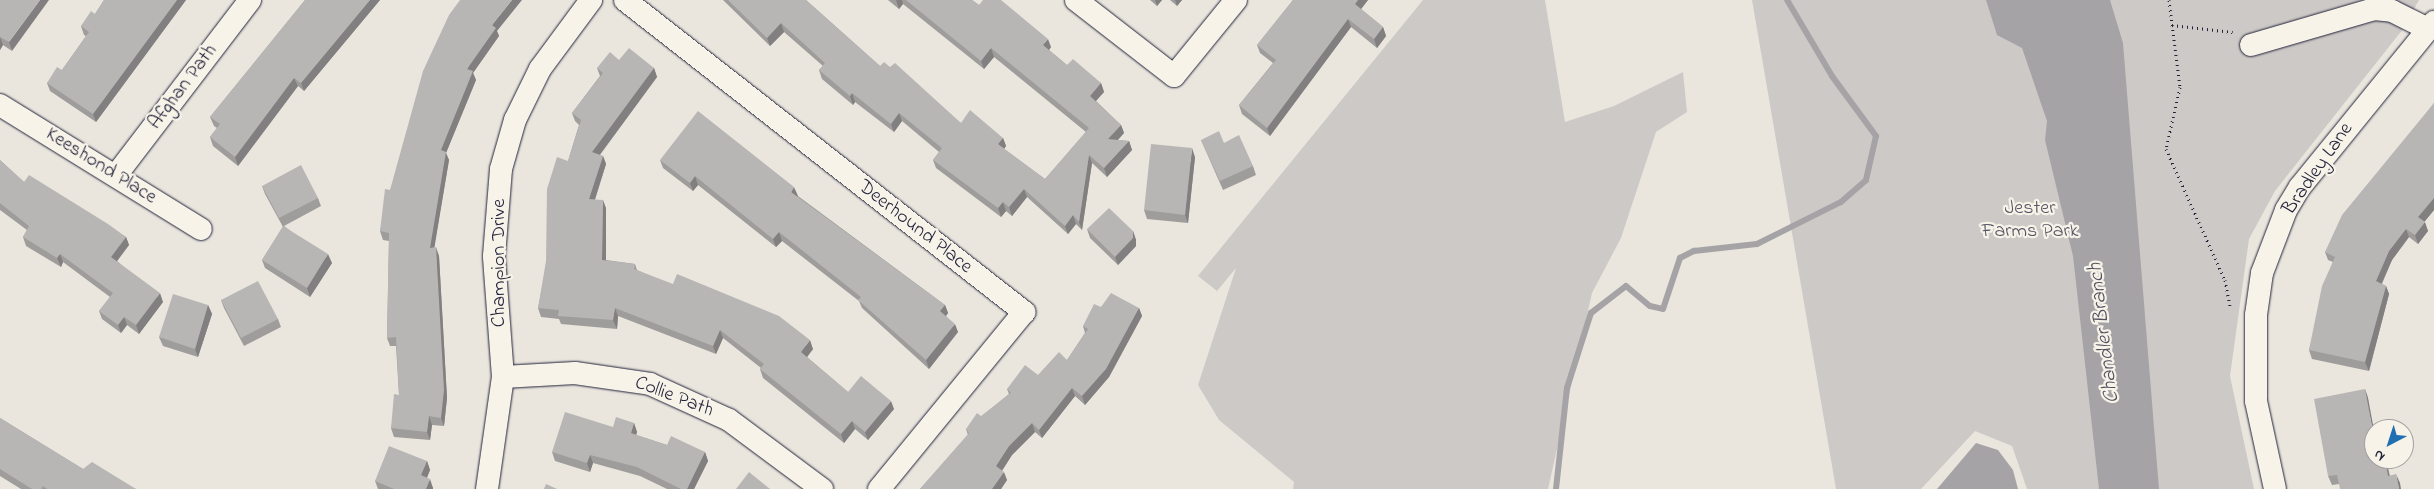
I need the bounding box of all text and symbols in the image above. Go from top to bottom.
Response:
street label: Afghan Path [143,40,223,134]
street label: Bradley Lane [2277,118,2359,220]
street label: Keeshond Place [41,122,161,210]
street label: Deerhound Place [853,175,977,279]
park label: Jester Farms Park [1982,196,2078,243]
street label: Champion Drive [487,199,511,327]
water label: Chandler Branch [2083,261,2125,405]
street label: Collie Path [631,371,717,423]
north arrow [2364,419,2414,469]
text: N [2369,444,2390,466]

